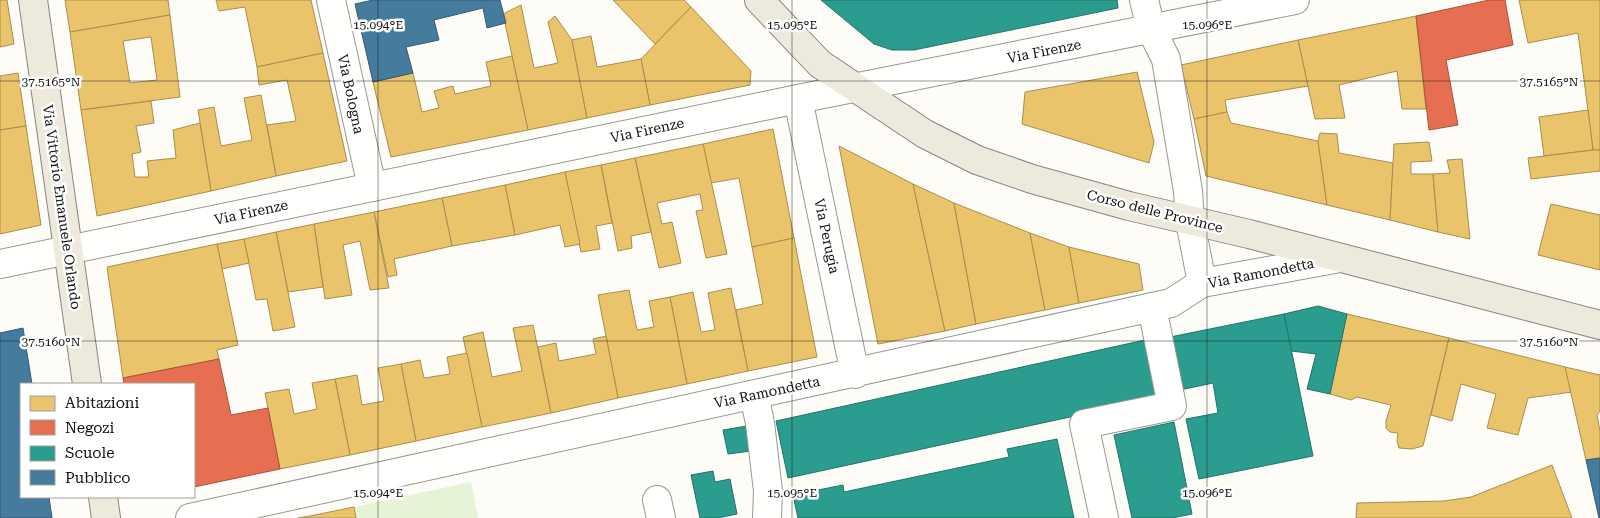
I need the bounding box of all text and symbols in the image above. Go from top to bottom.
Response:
text: 15.094°E [353,18,403,32]
text: 15.095°E [767,18,817,32]
text: 15.096°E [1182,18,1232,32]
street label: Via Firenze [1006,36,1083,66]
street label: Via Bologna [335,53,367,136]
text: 37.5165°N [22,75,81,89]
text: 37.5165°N [1520,75,1579,89]
street label: Via Vittorio Emanuele Orlando [40,104,84,310]
street label: Via Firenze [609,114,686,146]
street label: Corso delle Province [1085,186,1225,236]
street label: Via Firenze [213,196,290,228]
street label: Via Perugia [811,197,843,275]
street label: Via Ramondetta [1207,255,1316,291]
text: 37.5160°N [22,335,81,349]
text: 37.5160°N [1520,335,1579,349]
street label: Via Ramondetta [713,373,822,411]
legend [20,383,195,498]
text: Abitazioni [65,394,140,412]
text: Negozi [65,419,114,437]
text: Scuole [65,444,114,462]
text: Pubblico [65,469,131,487]
text: 15.094°E [353,486,403,500]
text: 15.095°E [767,486,817,500]
text: 15.096°E [1182,486,1232,500]

